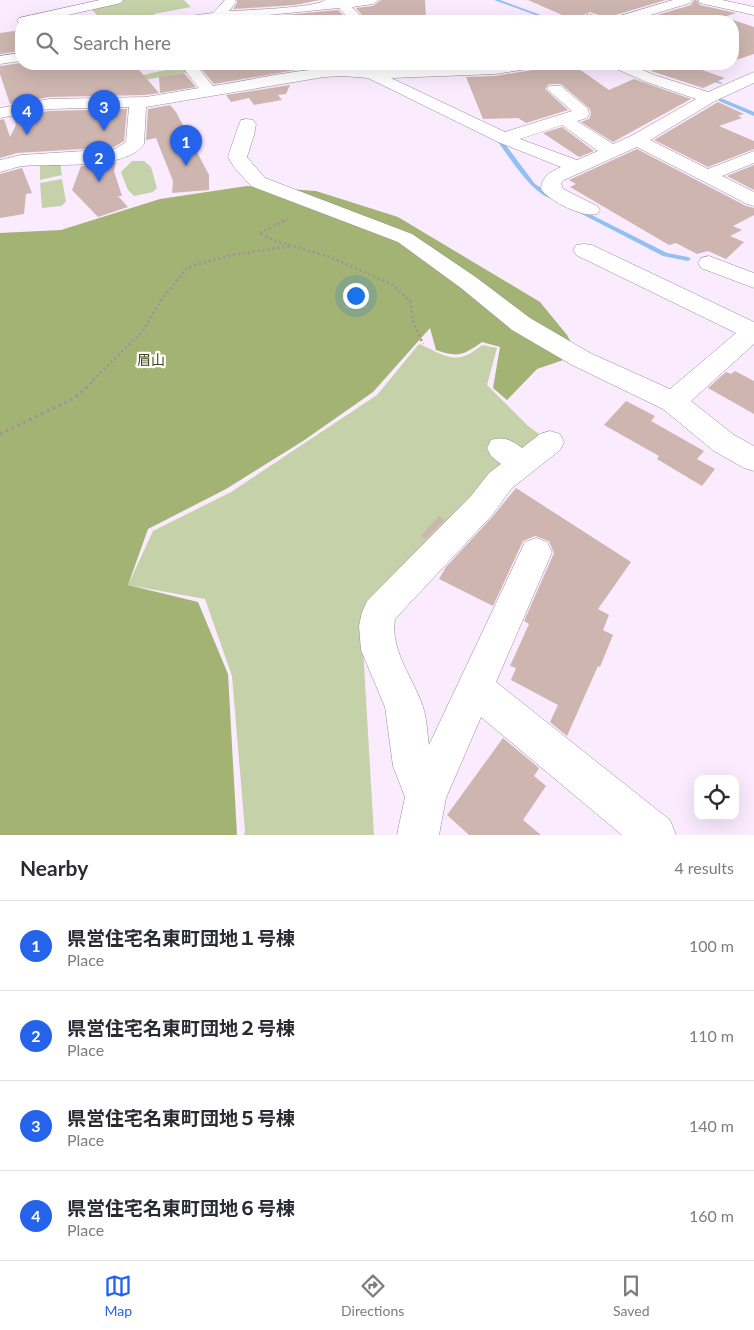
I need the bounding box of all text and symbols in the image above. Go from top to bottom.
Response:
search box [15,15,739,70]
icon: search [33,29,61,57]
text: Search here [73,31,171,54]
pin: 3 [88,90,120,131]
pin: 4 [11,94,43,135]
pin: 1 [170,125,202,166]
pin: 2 [83,141,115,182]
your location [343,283,369,309]
park label: 眉山 [137,351,165,368]
map controls [694,775,739,820]
button: locate [694,775,739,820]
text: Nearby [20,855,88,880]
text: 4 results [674,858,734,877]
text: 県営住宅名東町団地１号棟 [67,926,295,949]
text: 1 [31,936,41,955]
text: 100 m [689,936,734,955]
text: Place [67,950,104,969]
text: 県営住宅名東町団地２号棟 [67,1016,295,1039]
text: 2 [31,1026,41,1045]
text: 110 m [689,1026,734,1045]
text: Place [67,1040,104,1059]
text: 県営住宅名東町団地５号棟 [67,1106,295,1129]
text: 3 [31,1116,41,1135]
text: 140 m [689,1116,734,1135]
text: Place [67,1130,104,1149]
text: 県営住宅名東町団地６号棟 [67,1196,295,1219]
text: 4 [31,1206,41,1225]
text: 160 m [689,1206,734,1225]
text: Place [67,1220,104,1239]
tab: Map [104,1272,132,1319]
tab: Directions [341,1272,404,1319]
tab: Saved [613,1272,650,1319]

